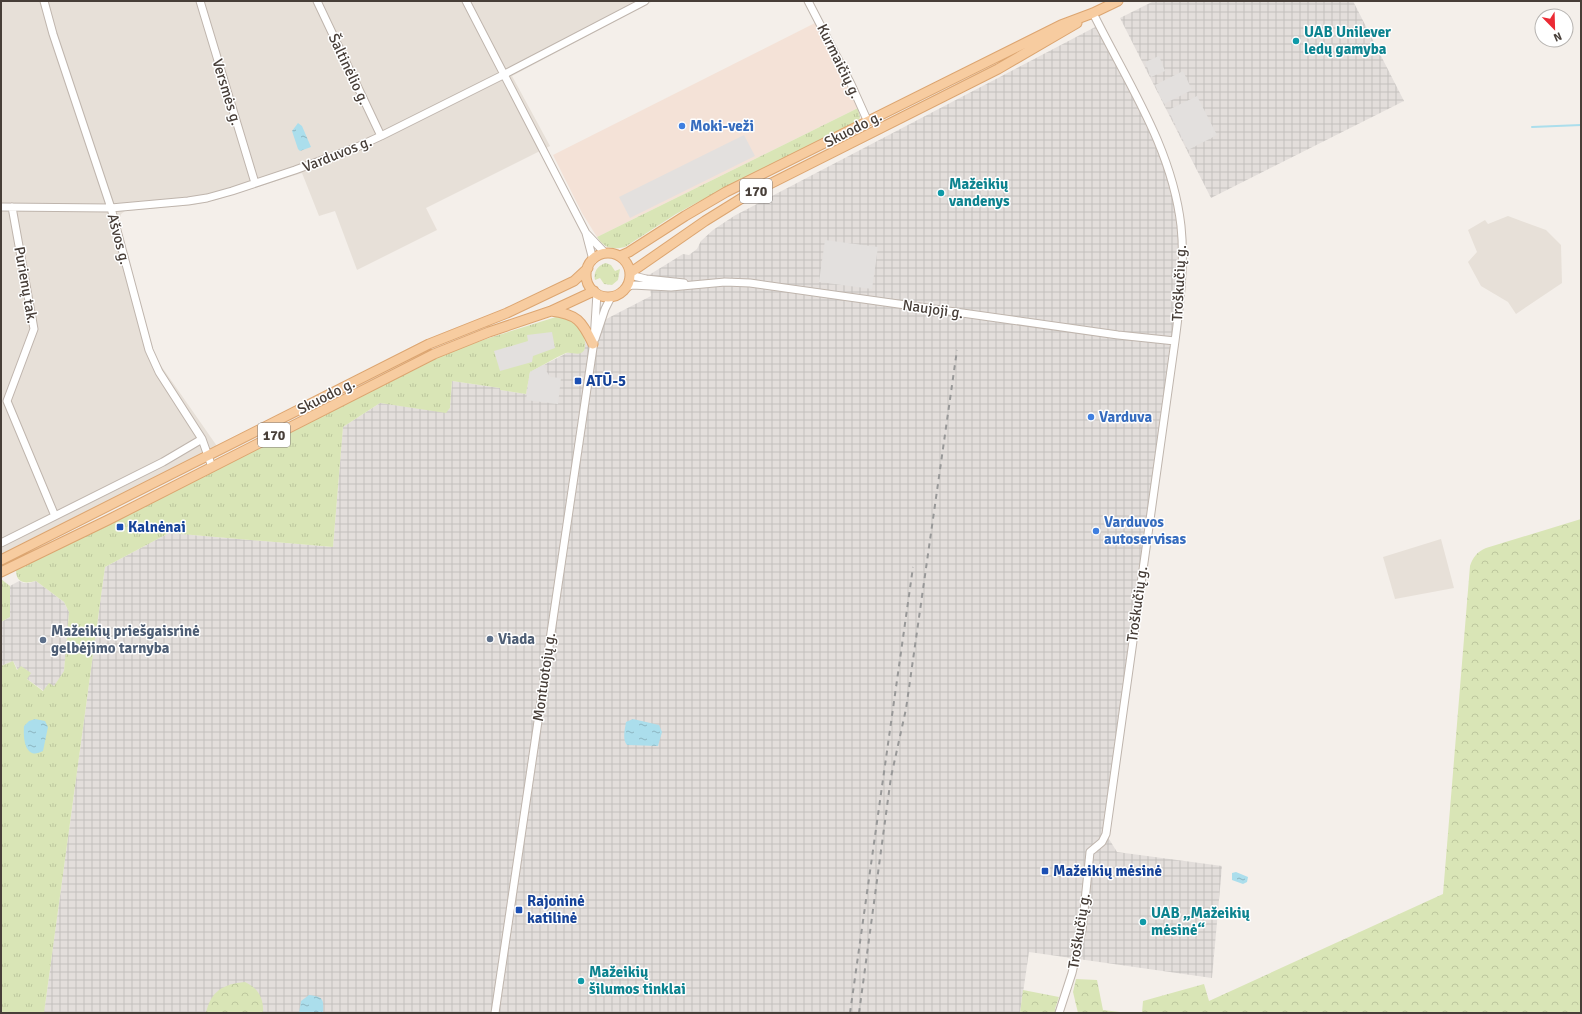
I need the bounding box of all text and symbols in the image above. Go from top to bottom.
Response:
north arrow [1534,8,1574,48]
street label: Kurmaičių g. [813,21,865,101]
place label: UAB Unilever ledų gamyba [1304,23,1391,58]
text: N [1552,29,1564,44]
street label: Šaltinėlio g. [325,30,374,108]
marker: UAB Unilever ledų gamyba [1291,36,1301,46]
street label: Versmės g. [208,57,246,128]
street label: Skuodo g. [821,107,885,151]
place label: Moki-veži [690,117,754,135]
marker: Moki-veži [677,121,687,131]
street label: Varduvos g. [300,132,374,176]
place label: Mažeikių vandenys [948,175,1010,210]
road number: 170 [740,179,772,203]
marker: Mažeikių vandenys [936,188,946,198]
street label: Ašvos g. [104,212,134,266]
street label: Troškučių g. [1168,244,1190,322]
street label: Purienų tak. [10,245,42,325]
street label: Naujoji g. [901,296,965,322]
place label: ATŪ-5 [586,372,626,390]
street label: Skuodo g. [294,374,358,418]
marker: ATŪ-5 [573,376,583,386]
place label: Varduva [1099,408,1152,426]
marker: Varduva [1086,412,1096,422]
road number: 170 [258,423,290,447]
place label: Varduvos autoservisas [1104,513,1187,548]
place label: Kalnėnai [128,518,186,536]
marker: Kalnėnai [115,522,125,532]
marker: Varduvos autoservisas [1091,526,1101,536]
street label: Troškučių g. [1123,565,1151,643]
place label: Mažeikių priešgaisrinė gelbėjimo tarnyba [51,622,200,657]
place label: Viada [498,630,535,648]
street label: Montuotojų g. [529,631,559,723]
marker: Viada [485,634,495,644]
marker: Mažeikių priešgaisrinė gelbėjimo tarnyba [38,635,48,645]
place label: Mažeikių mėsinė [1053,862,1162,880]
marker: Mažeikių mėsinė [1040,866,1050,876]
place label: Rajoninė katilinė [527,892,585,927]
street label: Troškučių g. [1064,892,1094,970]
place label: UAB „Mažeikių mėsinė“ [1151,904,1250,939]
marker: Rajoninė katilinė [514,905,524,915]
marker: UAB „Mažeikių mėsinė“ [1138,917,1148,927]
place label: Mažeikių šilumos tinklai [589,963,686,998]
marker: Mažeikių šilumos tinklai [576,976,586,986]

